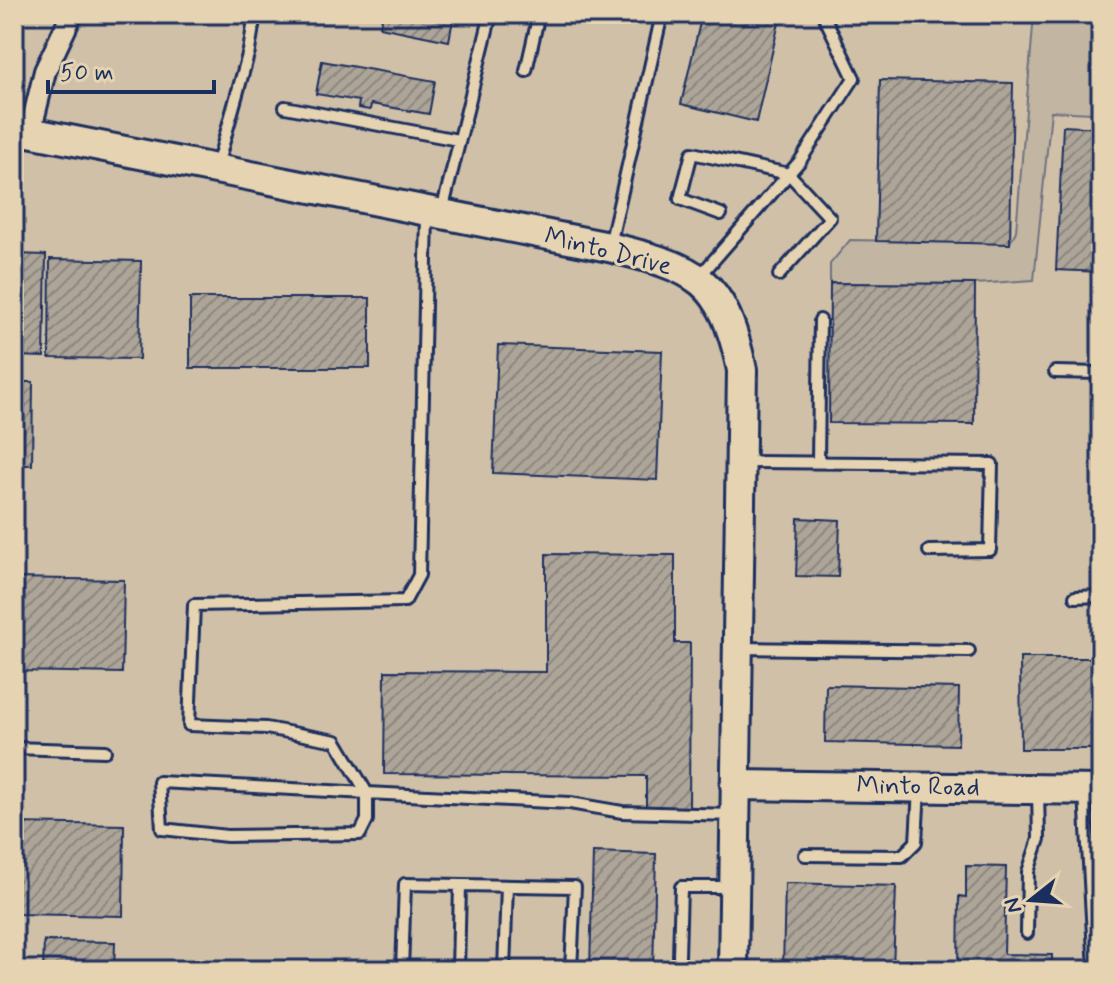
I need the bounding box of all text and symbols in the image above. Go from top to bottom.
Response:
scale bar [48,44,214,94]
text: 50 m [60,58,114,89]
street label: Minto Drive [541,220,675,284]
street label: Minto Road [856,769,980,805]
north arrow [991,860,1071,940]
text: N [998,894,1029,916]

